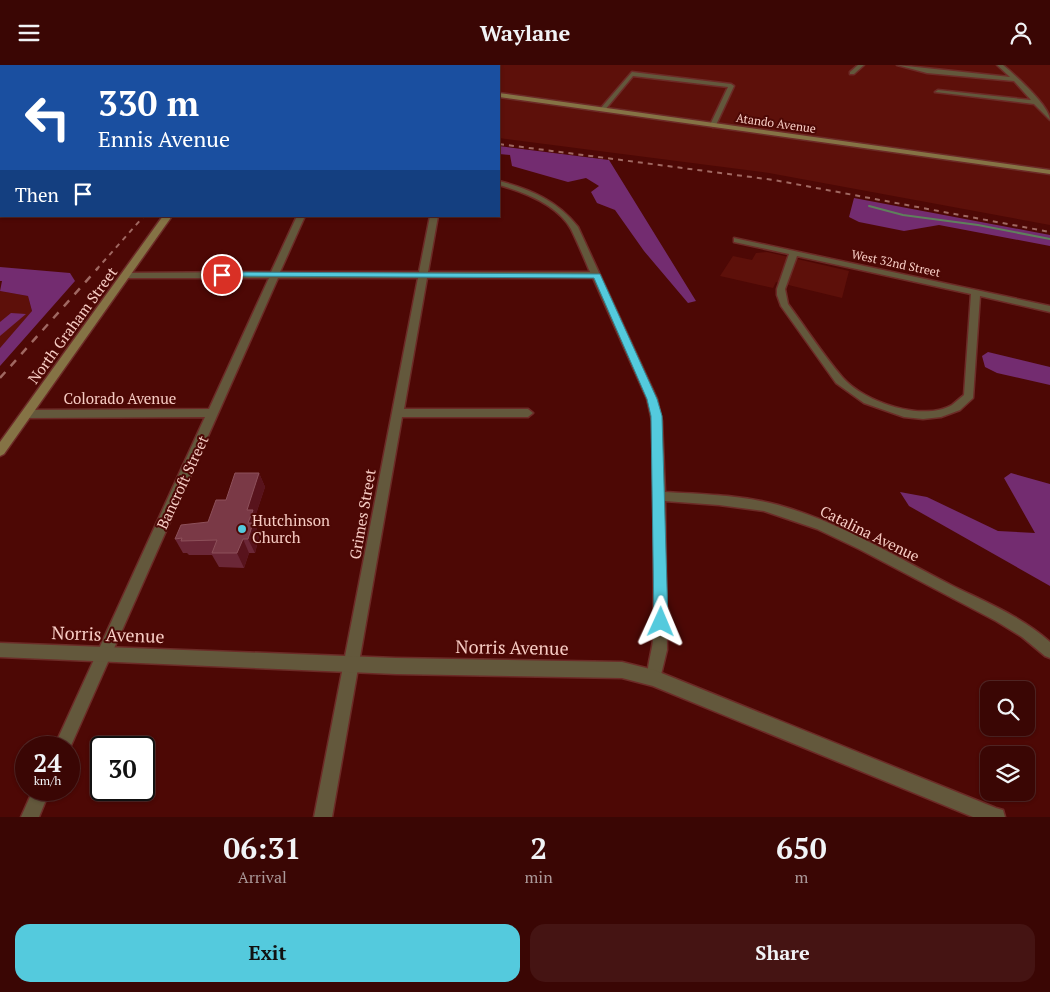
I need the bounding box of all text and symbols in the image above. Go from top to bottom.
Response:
text: Waylane [480,18,570,47]
icon: menu [15,19,43,47]
icon: person [1007,19,1035,47]
text: 330 m [98,80,199,126]
icon: left [15,85,80,150]
street label: Atando Avenue [735,110,817,136]
text: Ennis Avenue [98,124,230,153]
icon: arrive [69,180,97,208]
text: Then [15,182,59,207]
street label: West 32nd Street [850,246,942,280]
pin [201,254,243,296]
icon: arrive [208,261,236,289]
street label: North Graham Street [23,262,121,387]
street label: Colorado Avenue [64,388,176,408]
street label: Bancroft Street [152,432,213,532]
street label: Grimes Street [344,467,380,561]
street label: Catalina Avenue [817,500,923,566]
place label: Hutchinson Church [252,510,330,547]
marker: Hutchinson Church [236,523,248,535]
position arrow [634,595,686,647]
street label: Norris Avenue [51,620,165,648]
street label: Norris Avenue [455,634,569,660]
map controls [980,681,1035,801]
button: search [980,681,1035,736]
speed limit sign: 30 [90,736,155,801]
text: 24 [33,746,62,779]
button: layers [980,746,1035,801]
text: km/h [34,773,61,788]
text: 06:31 [223,828,301,868]
text: 2 [530,828,547,868]
text: 650 [776,828,827,868]
text: Arrival [238,866,287,888]
text: min [525,866,553,888]
text: m [794,866,808,888]
button: Exit [15,924,520,982]
button: Share [530,924,1035,982]

